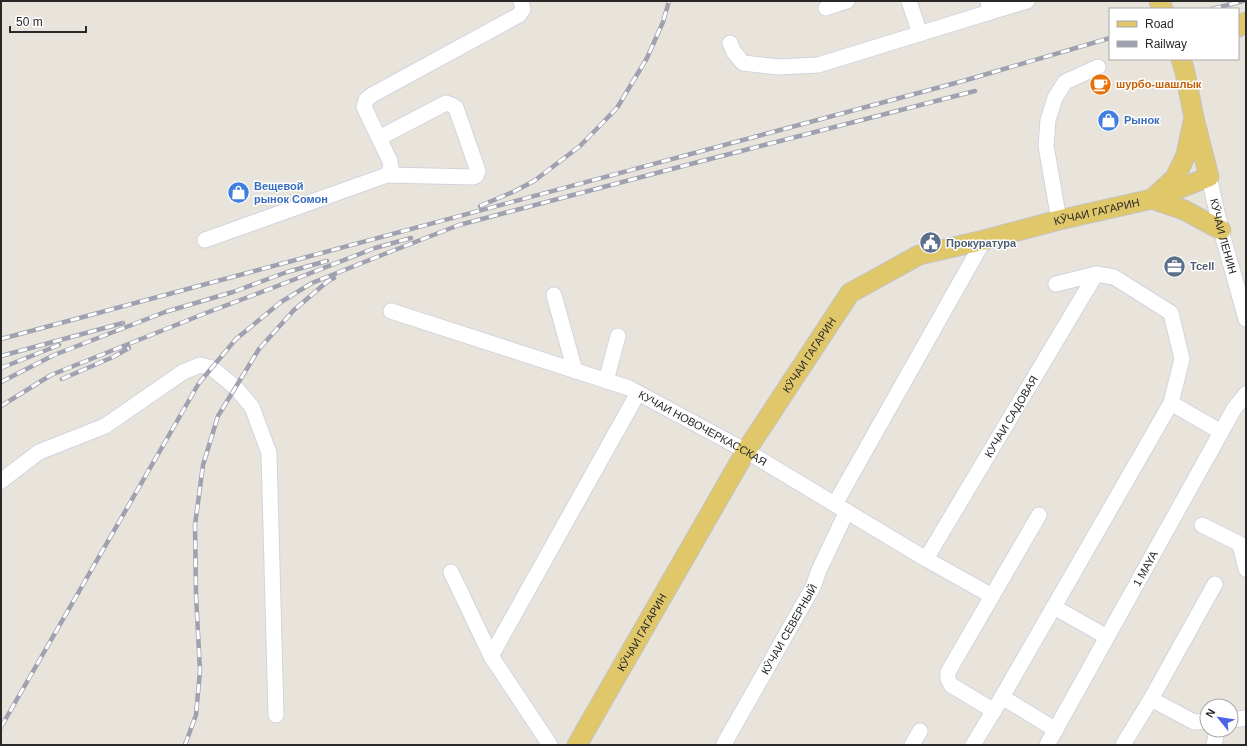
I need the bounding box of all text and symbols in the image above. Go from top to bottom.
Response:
scale bar [10,8,86,34]
legend [1109,8,1239,60]
text: 50 m [16,15,43,29]
text: Road [1145,17,1174,31]
text: Railway [1145,37,1187,51]
cafe icon: шурбо-шашлык [1088,71,1114,97]
place label: шурбо-шашлык [1116,78,1202,90]
shop icon: Рынок [1095,107,1121,133]
place label: Рынок [1124,114,1160,126]
shop icon: Вещевой рынок Сомон [226,179,252,205]
place label: Вещевой рынок Сомон [254,180,328,205]
street label: КӮЧАИ ГАГАРИН [1053,196,1141,227]
street label: КӮЧАИ ЛЕНИН [1208,197,1239,275]
public building icon: Прокуратура [918,230,944,256]
place label: Прокуратура [946,237,1017,249]
office icon: Tcell [1162,253,1188,279]
place label: Tcell [1190,260,1214,272]
street label: КӮЧАИ ГАГАРИН [780,315,838,395]
street label: КУЧАИ САДОВАЯ [982,373,1040,459]
street label: КУЧАИ НОВОЧЕРКАССКАЯ [637,388,769,468]
street label: 1 MAYA [1131,548,1160,588]
street label: КӮЧАИ СЕВЕРНЫЙ [759,582,819,677]
street label: КӮЧАИ ГАГАРИН [615,591,669,673]
north arrow [1199,698,1239,738]
text: N [1203,707,1218,719]

